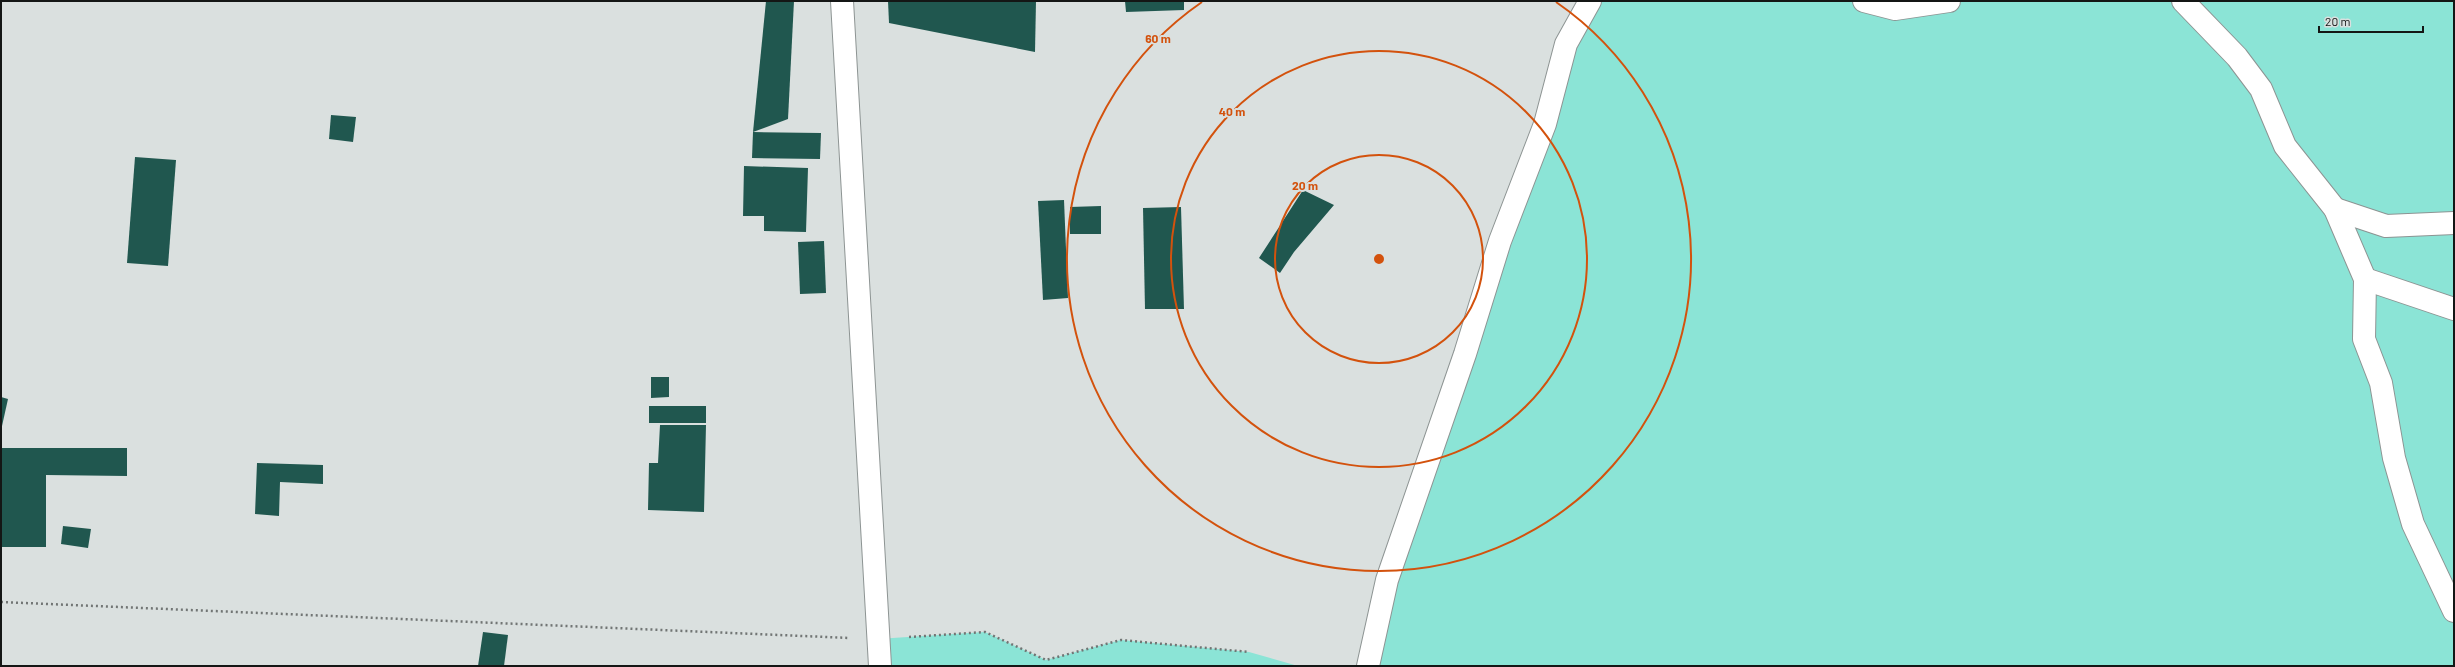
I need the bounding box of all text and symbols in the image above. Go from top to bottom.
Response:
scale bar [2319,8,2423,34]
text: 20 m [2325,14,2351,28]
text: 60 m [1145,31,1171,45]
text: 40 m [1219,104,1245,118]
text: 20 m [1292,178,1318,192]
centre of rings [1372,252,1386,266]

